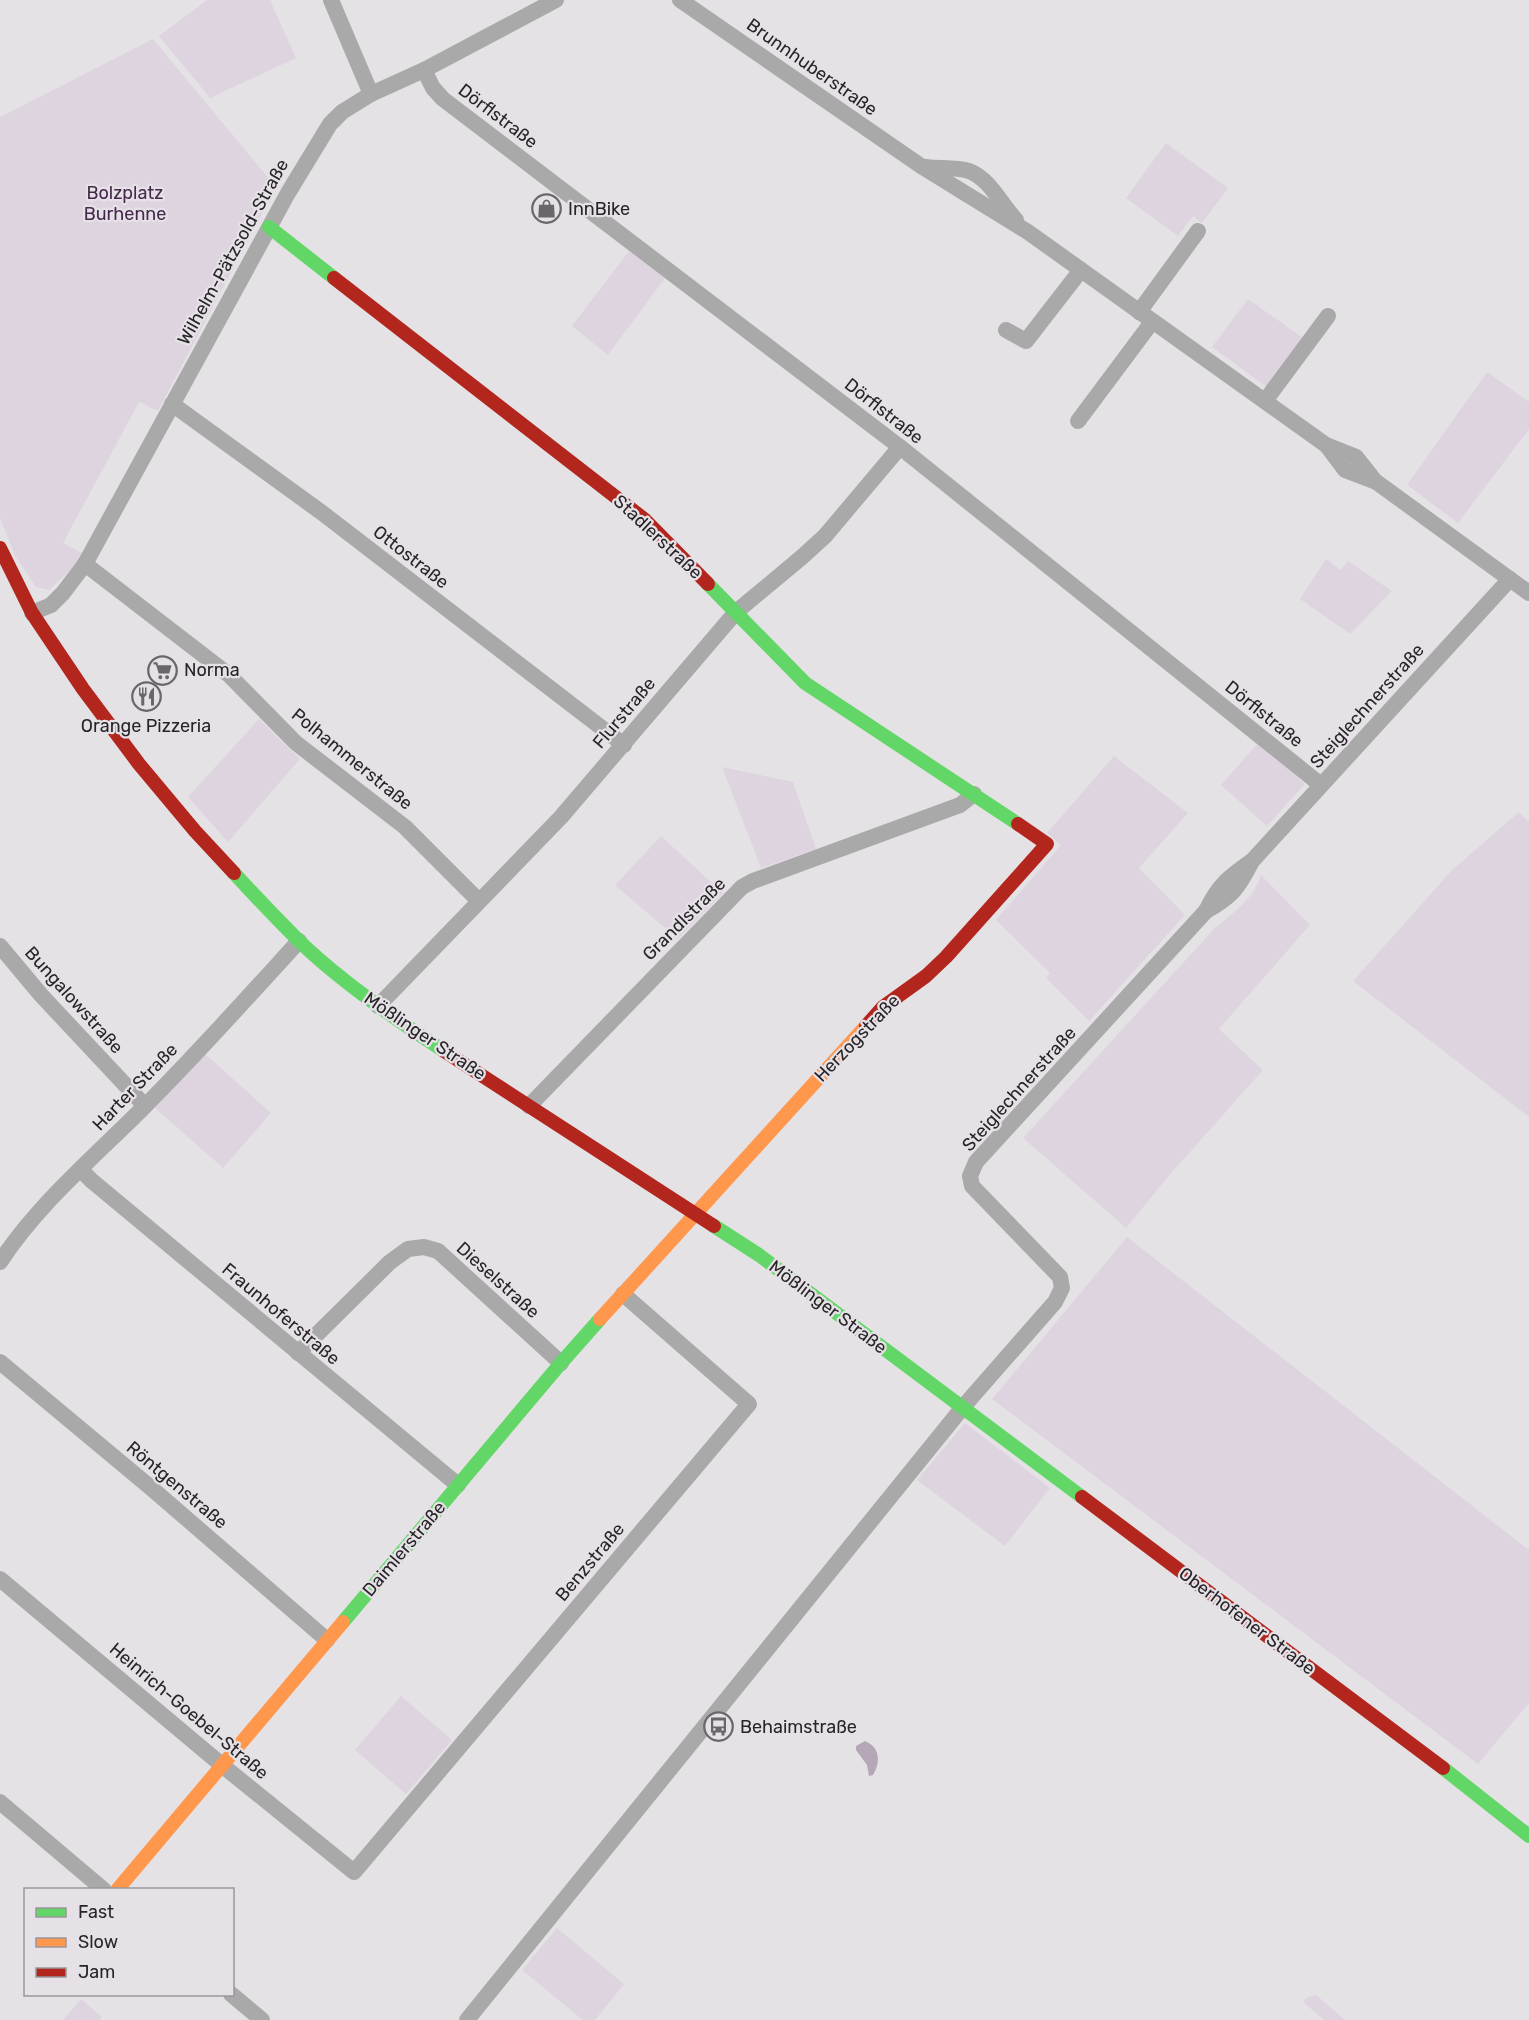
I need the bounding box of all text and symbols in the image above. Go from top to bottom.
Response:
street label: Brunnhuberstraße [742,14,882,120]
street label: Dörflstraße [454,79,542,153]
street label: Wilhelm-Pätzsold-Straße [173,155,293,349]
park label: Bolzplatz Burhenne [84,182,166,225]
shop icon: InnBike [531,193,563,225]
place label: InnBike [568,198,630,220]
street label: Dörflstraße [840,373,928,449]
street label: Stadlerstraße [609,490,707,584]
street label: Ottostraße [369,521,453,593]
street label: Steiglechnerstraße [1305,639,1429,773]
supermarket icon: Norma [147,654,179,686]
place label: Norma [184,659,240,681]
street label: Flurstraße [588,673,660,753]
street label: Dörflstraße [1221,676,1307,752]
restaurant icon: Orange Pizzeria [130,681,162,713]
street label: Polhammerstraße [287,703,417,815]
place label: Orange Pizzeria [81,715,211,737]
street label: Grandlstraße [638,873,730,965]
street label: Bungalowstraße [20,942,128,1058]
street label: Mößlinger Straße [360,987,490,1085]
street label: Herzogstraße [810,990,904,1086]
street label: Steiglechnerstraße [957,1022,1081,1156]
street label: Harter Straße [88,1039,182,1135]
street label: Dieselstraße [452,1237,544,1323]
street label: Mößlinger Straße [765,1255,891,1359]
street label: Fraunhoferstraße [218,1258,344,1370]
street label: Röntgenstraße [122,1436,232,1534]
street label: Daimlerstraße [358,1497,450,1601]
street label: Benzstraße [551,1518,629,1606]
street label: Oberhofener Straße [1174,1563,1320,1679]
street label: Heinrich-Goebel-Straße [105,1638,273,1784]
bus stop icon: Behaimstraße [703,1711,735,1743]
place label: Behaimstraße [740,1716,857,1738]
legend [24,1888,234,1996]
text: Fast [78,1901,114,1923]
text: Slow [78,1931,118,1953]
text: Jam [78,1961,115,1983]

